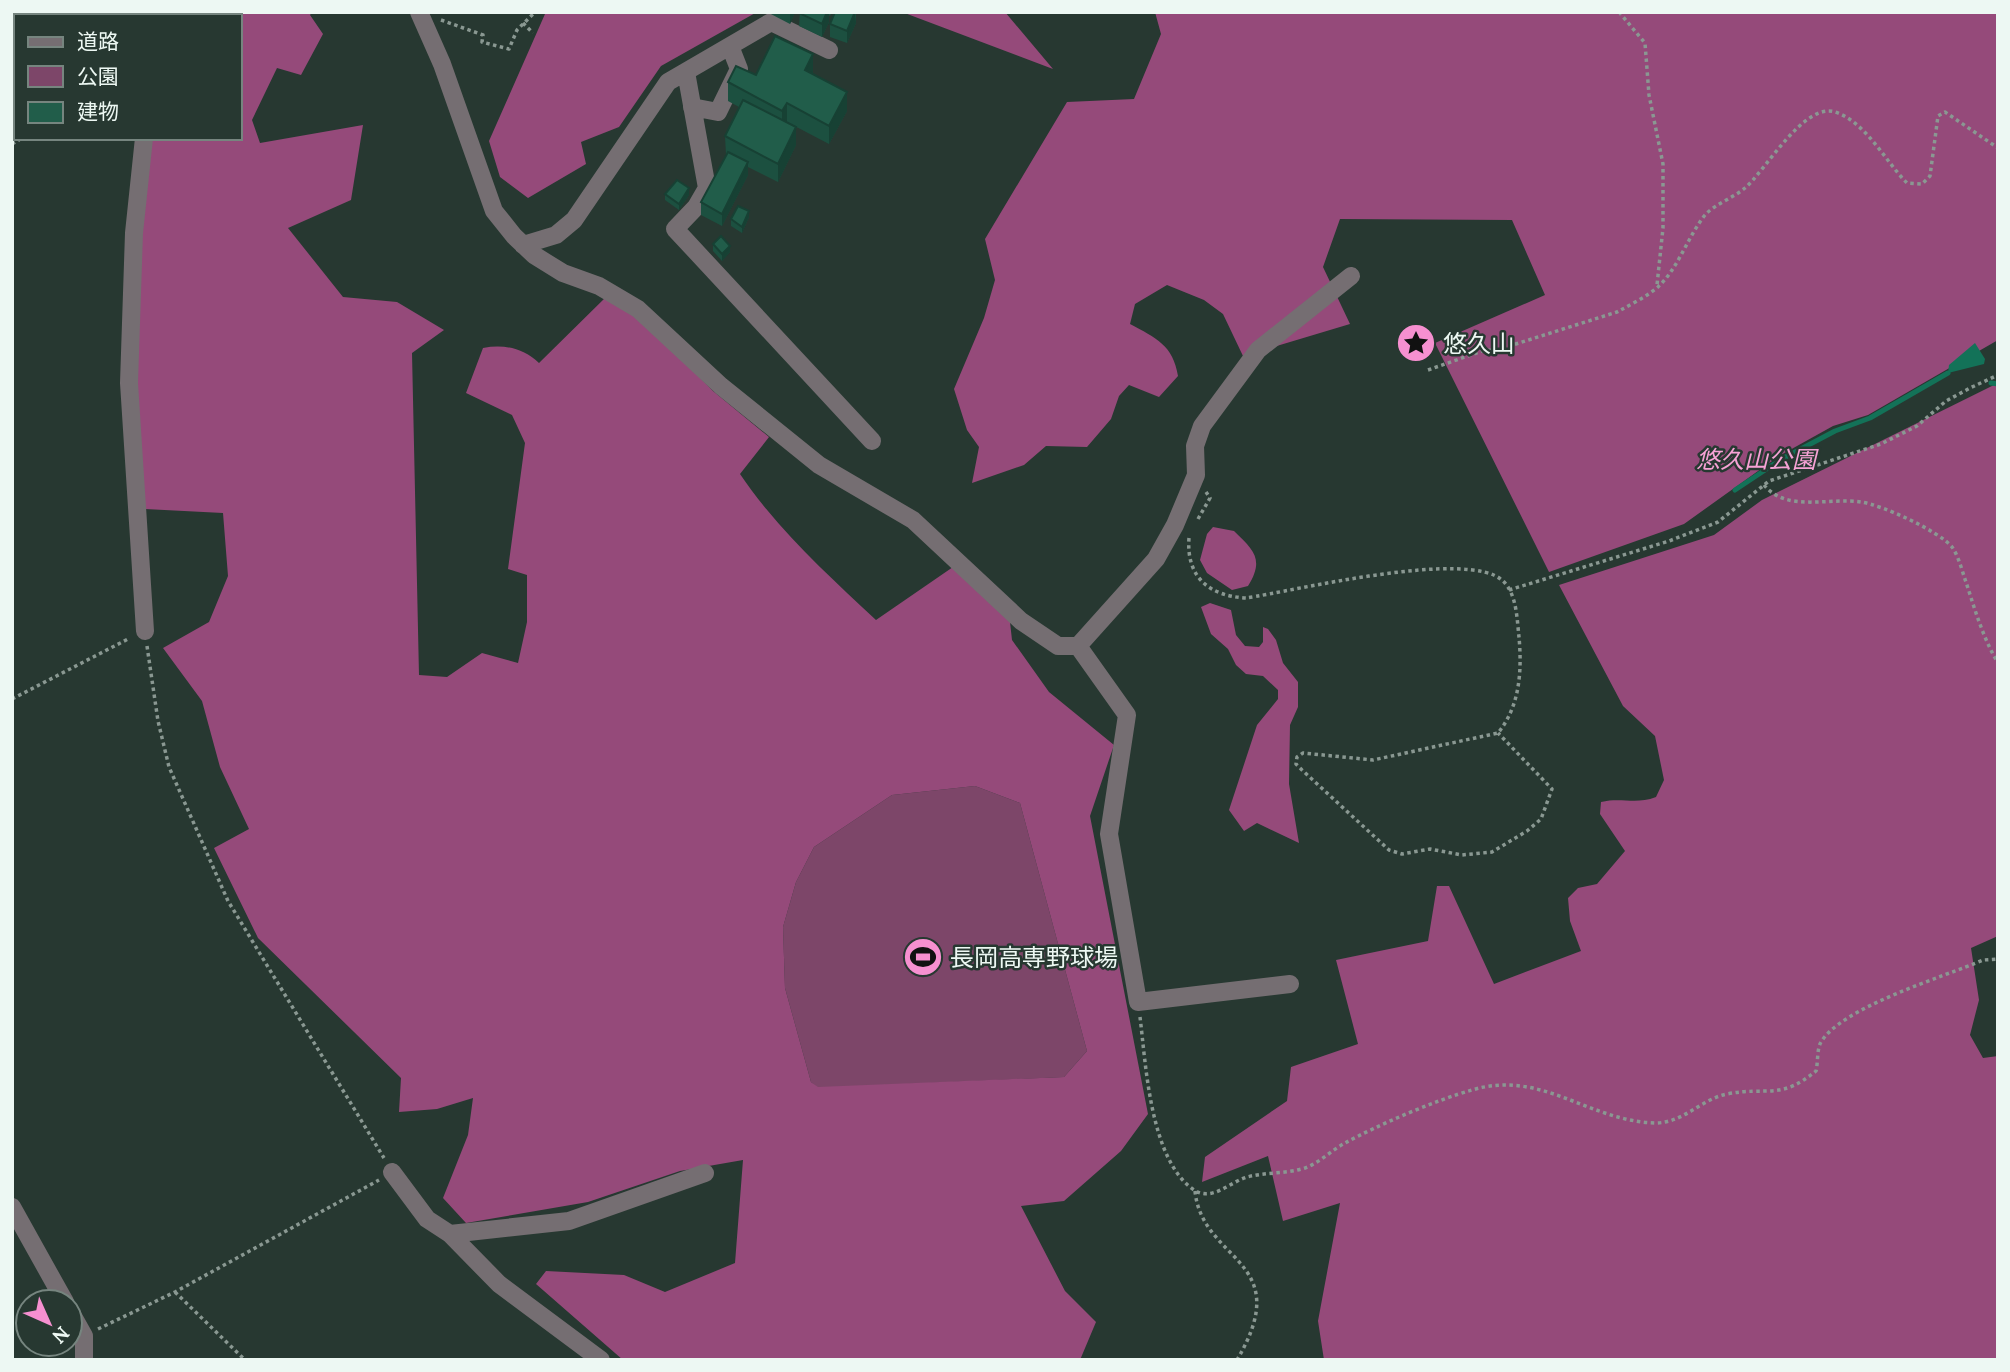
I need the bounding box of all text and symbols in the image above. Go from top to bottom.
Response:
legend [14,14,242,140]
text: 道路 [77,28,119,55]
text: 公園 [77,63,119,90]
text: 建物 [77,98,119,125]
place icon: 悠久山 [1395,322,1437,364]
place label: 悠久山 [1443,328,1515,359]
park label: 悠久山公園 [1696,444,1819,475]
sports icon: 長岡高専野球場 [902,936,944,978]
place label: 長岡高専野球場 [950,942,1118,973]
north arrow [14,1288,84,1358]
text: N [47,1321,75,1349]

